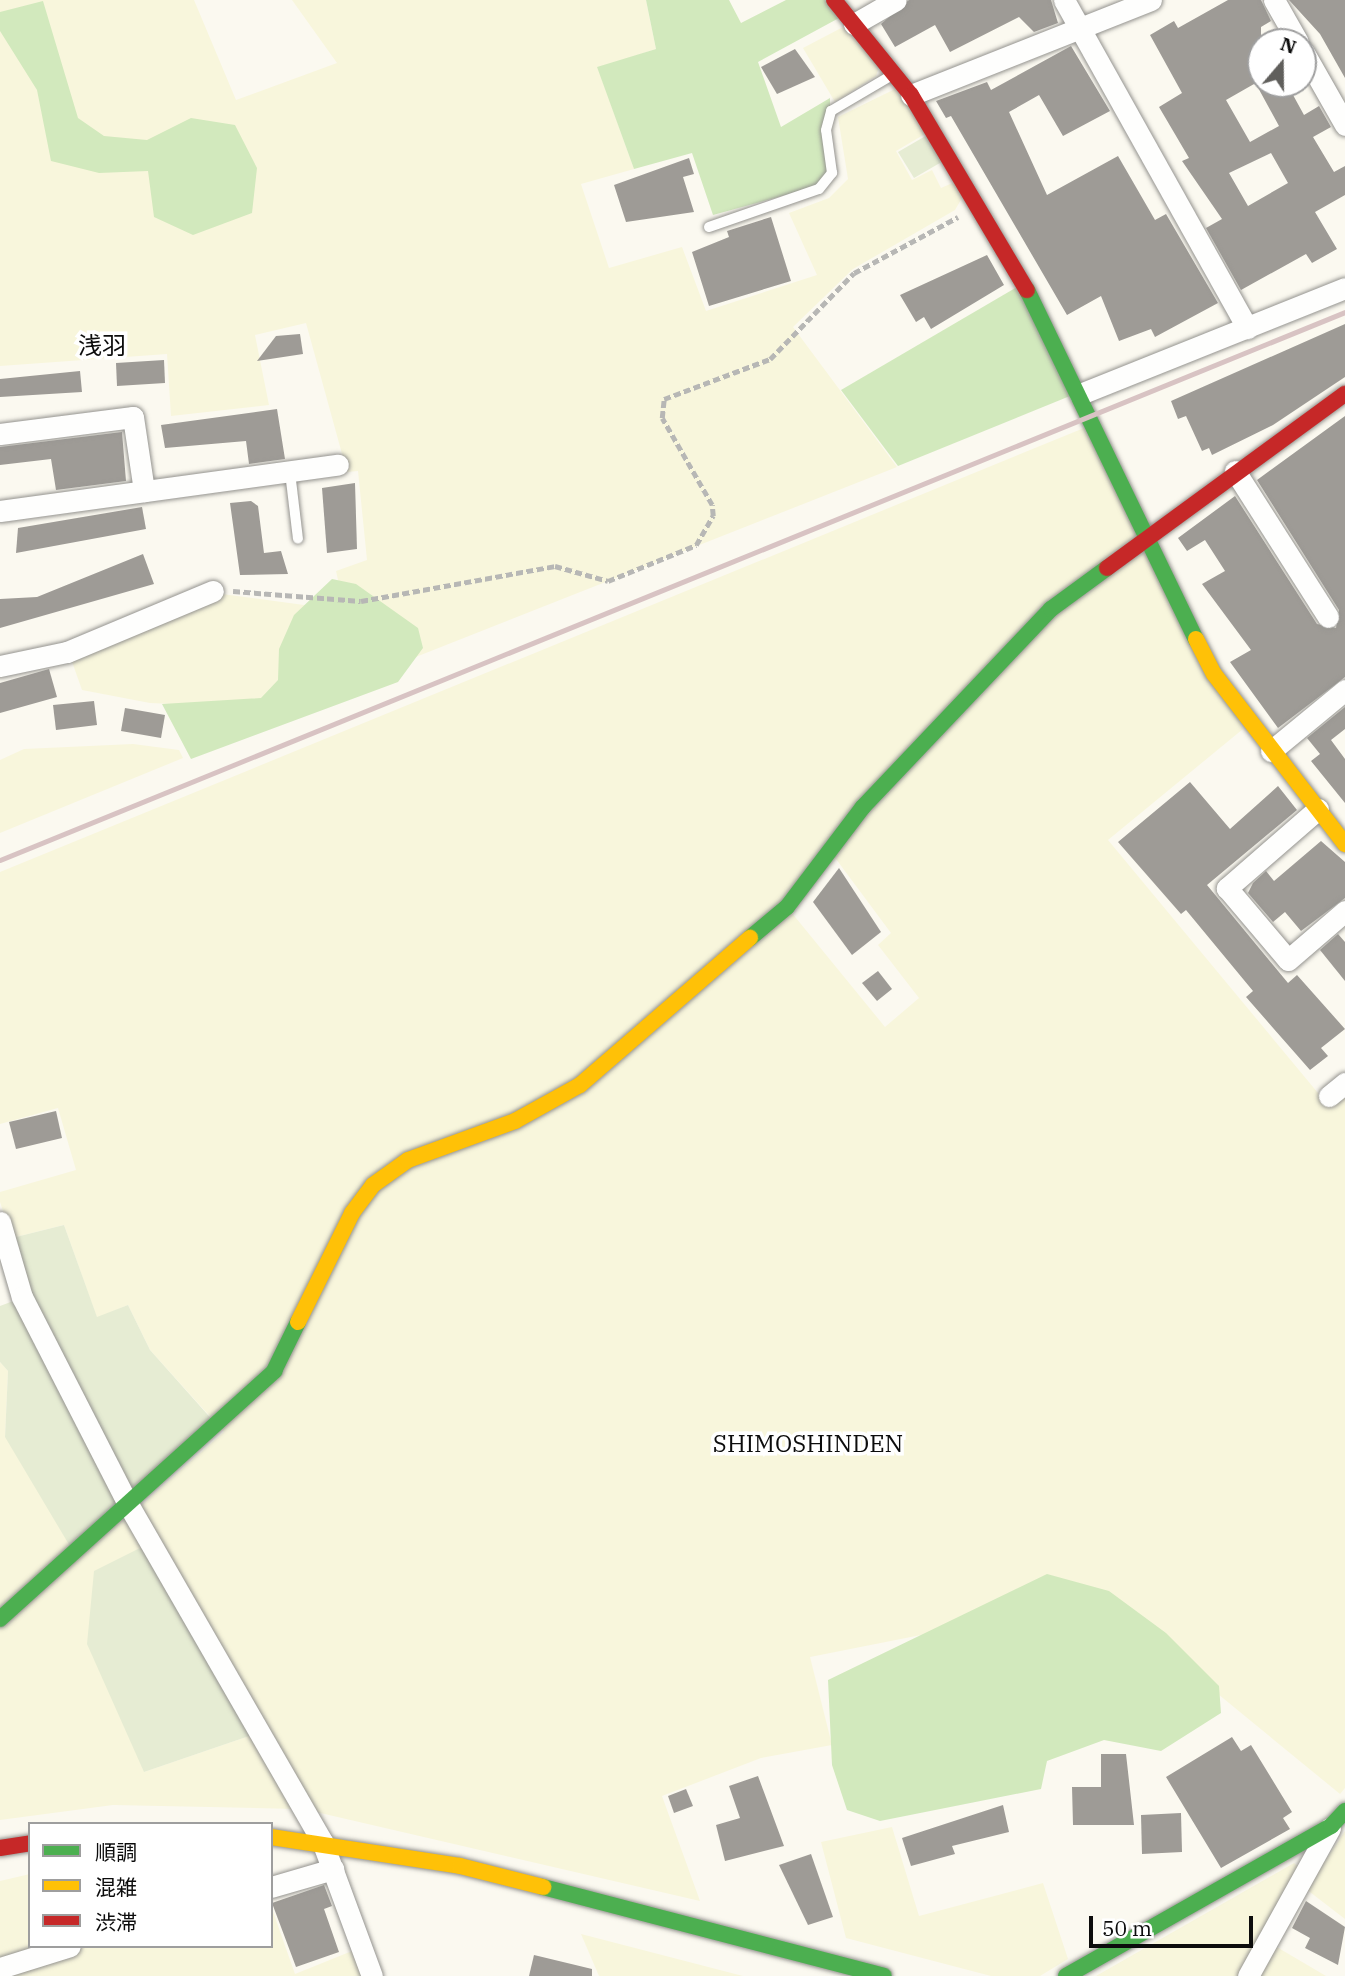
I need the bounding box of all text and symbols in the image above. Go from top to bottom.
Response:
north arrow [1247,28,1317,98]
text: N [1277,31,1300,59]
district label: 浅羽 [78,332,126,360]
district label: SHIMOSHINDEN [702,1430,914,1458]
legend [28,1822,273,1948]
text: 順調 [95,1838,137,1866]
text: 混雑 [95,1873,137,1901]
scale bar [1093,1902,1258,1946]
text: 渋滞 [95,1908,137,1936]
text: 50 m [1102,1914,1152,1942]

